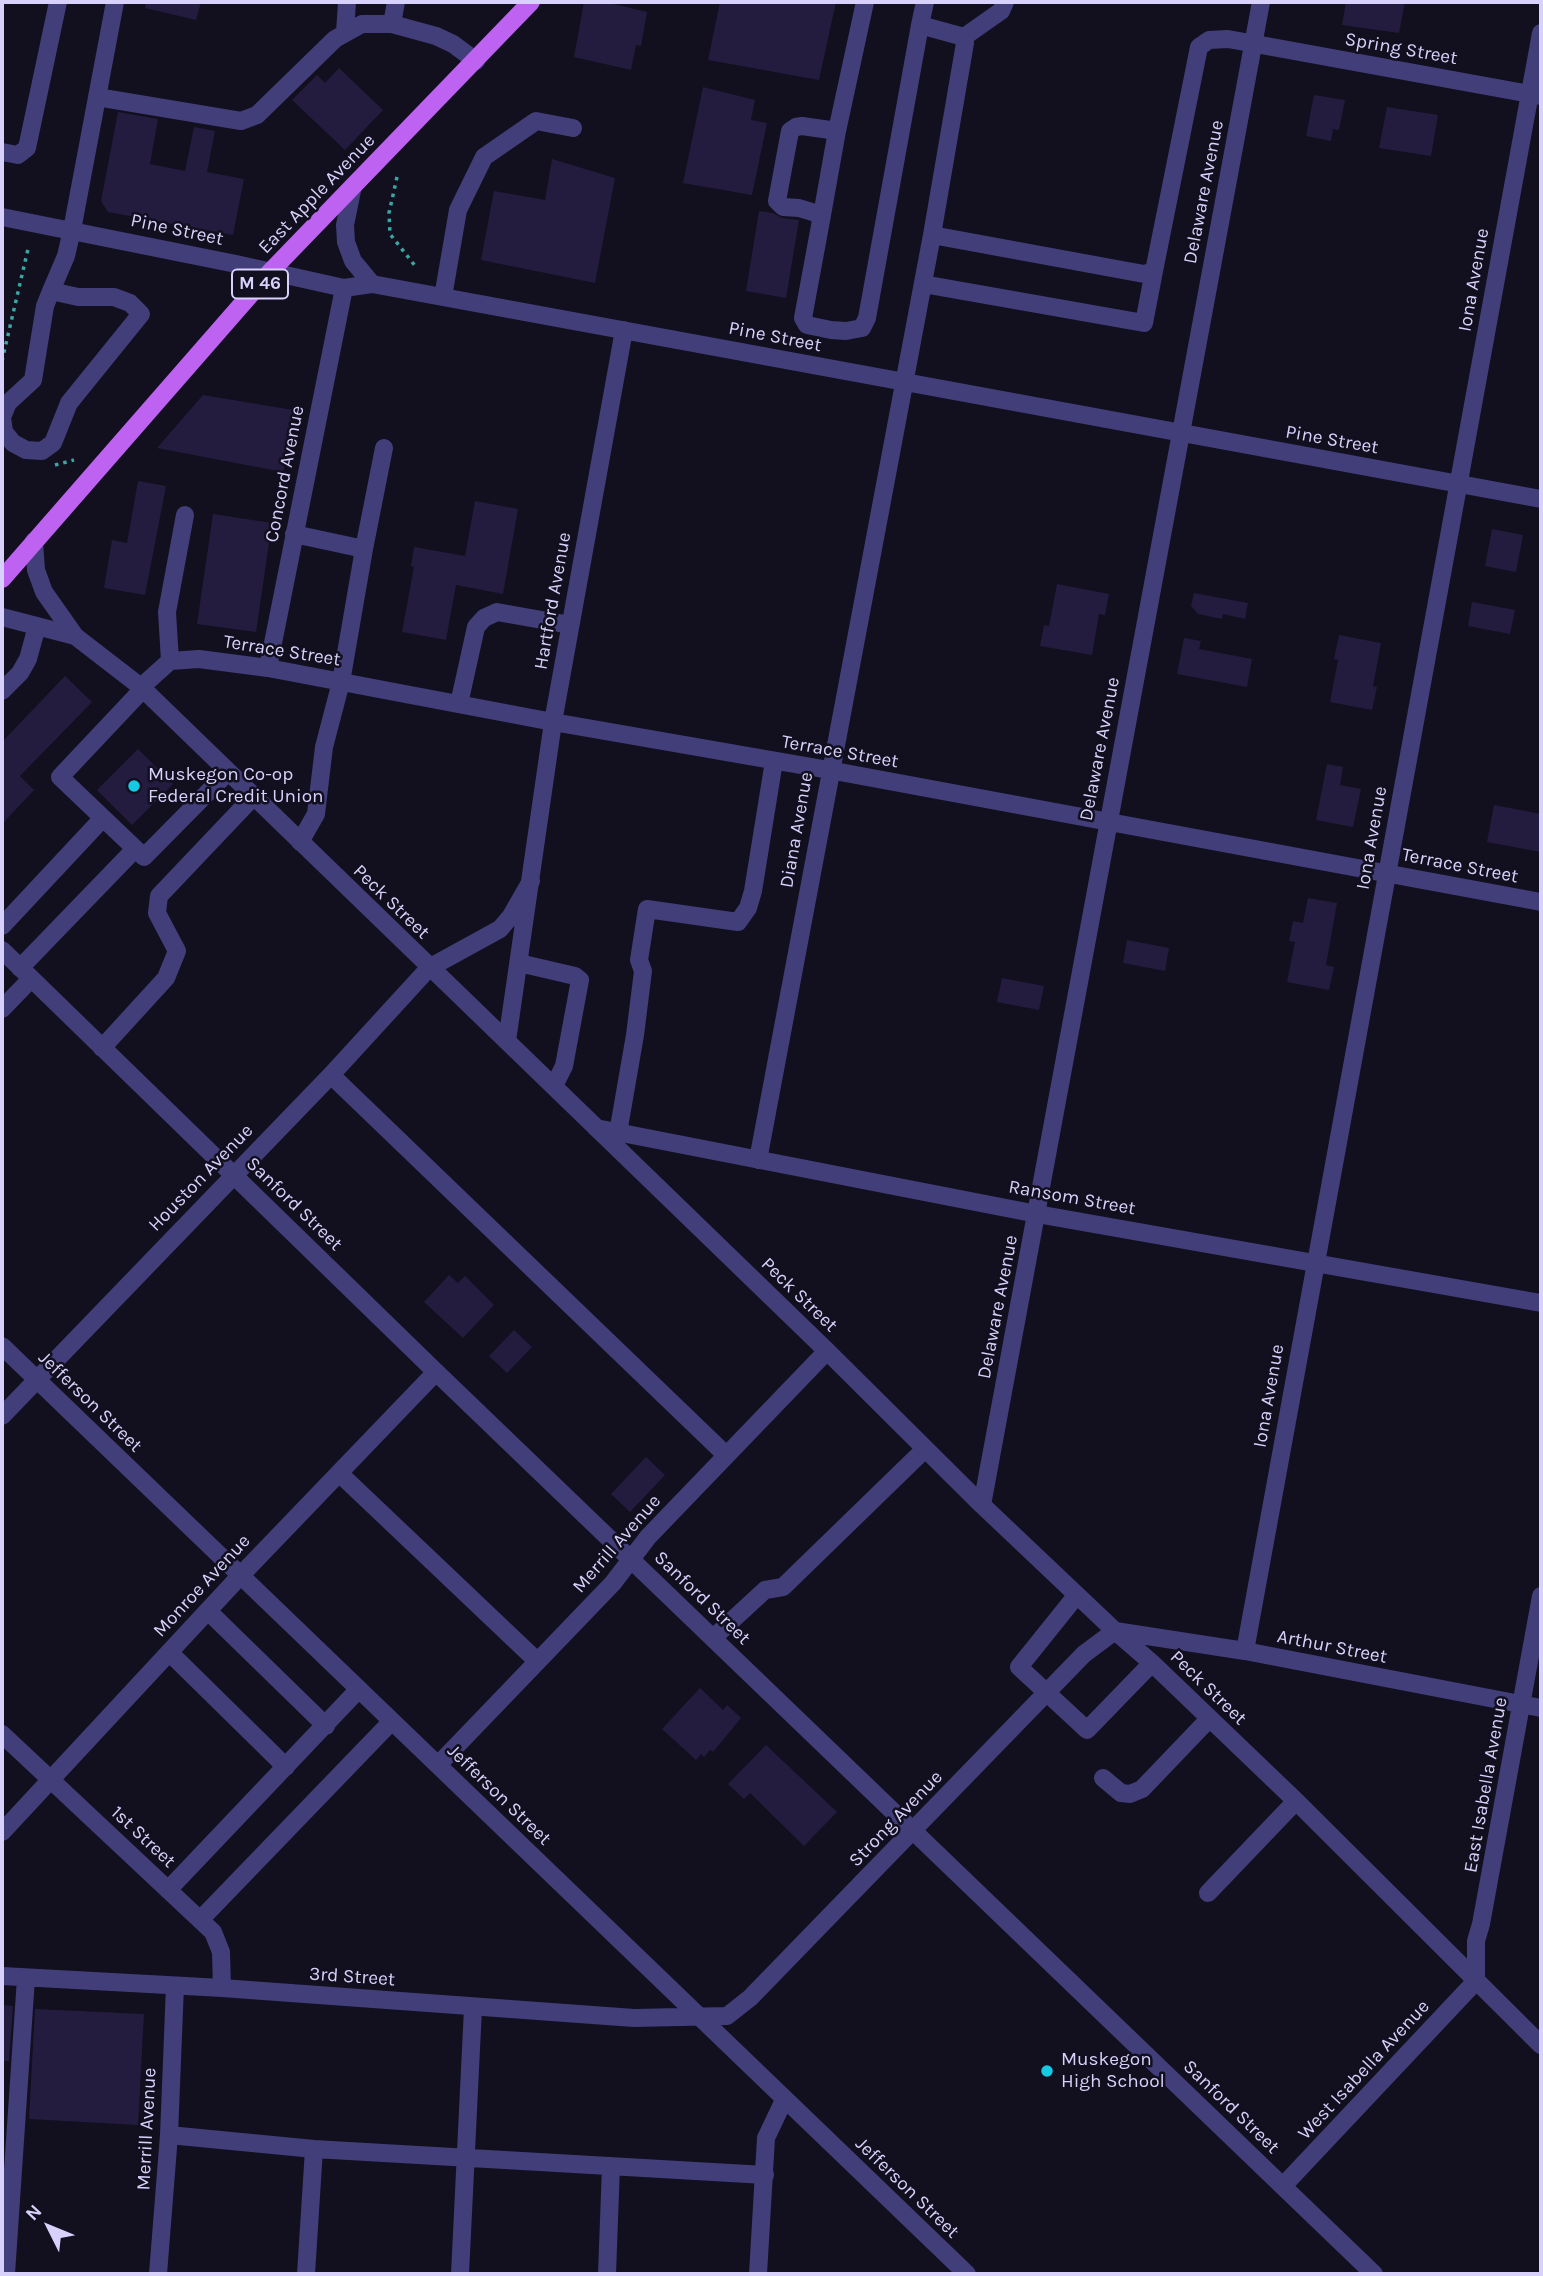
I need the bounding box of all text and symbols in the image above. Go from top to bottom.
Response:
street label: Spring Street [1343,28,1459,70]
street label: Delaware Avenue [1179,118,1229,266]
street label: East Apple Avenue [254,129,380,259]
street label: Pine Street [129,209,225,251]
street label: Iona Avenue [1454,226,1494,334]
road number: M 46 [232,270,288,298]
street label: Pine Street [727,317,823,357]
street label: Concord Avenue [261,404,309,544]
street label: Pine Street [1284,421,1380,459]
street label: Hartford Avenue [530,530,576,672]
street label: Terrace Street [222,630,342,672]
street label: Delaware Avenue [1075,675,1125,823]
street label: Terrace Street [780,731,900,773]
place label: Muskegon Co-op Federal Credit Union [148,764,324,808]
street label: Diana Avenue [776,770,818,890]
marker: Muskegon Co-op Federal Credit Union [126,778,142,794]
street label: Iona Avenue [1352,784,1392,892]
street label: Terrace Street [1400,844,1520,888]
street label: Peck Street [348,860,434,944]
street label: Houston Avenue [144,1120,258,1236]
street label: Sanford Street [241,1152,347,1256]
street label: Ransom Street [1007,1176,1137,1220]
street label: Delaware Avenue [973,1233,1023,1381]
street label: Peck Street [756,1253,842,1337]
street label: Iona Avenue [1249,1342,1289,1450]
street label: Jefferson Street [33,1347,147,1457]
street label: Merrill Avenue [568,1490,666,1598]
street label: Monroe Avenue [149,1530,255,1642]
street label: Sanford Street [649,1546,755,1650]
street label: Arthur Street [1275,1625,1389,1669]
street label: Peck Street [1165,1646,1251,1730]
street label: East Isabella Avenue [1459,1696,1513,1874]
street label: Jefferson Street [442,1740,556,1850]
street label: Strong Avenue [844,1766,948,1872]
street label: 1st Street [106,1801,180,1873]
street label: 3rd Street [308,1963,396,1991]
street label: West Isabella Avenue [1293,1995,1435,2145]
place label: Muskegon High School [1061,2049,1165,2093]
street label: Sanford Street [1178,2055,1284,2159]
marker: Muskegon High School [1039,2063,1055,2079]
street label: Merrill Avenue [132,2067,162,2191]
street label: Jefferson Street [850,2133,964,2243]
north arrow [14,2192,84,2262]
text: N [21,2200,46,2225]

